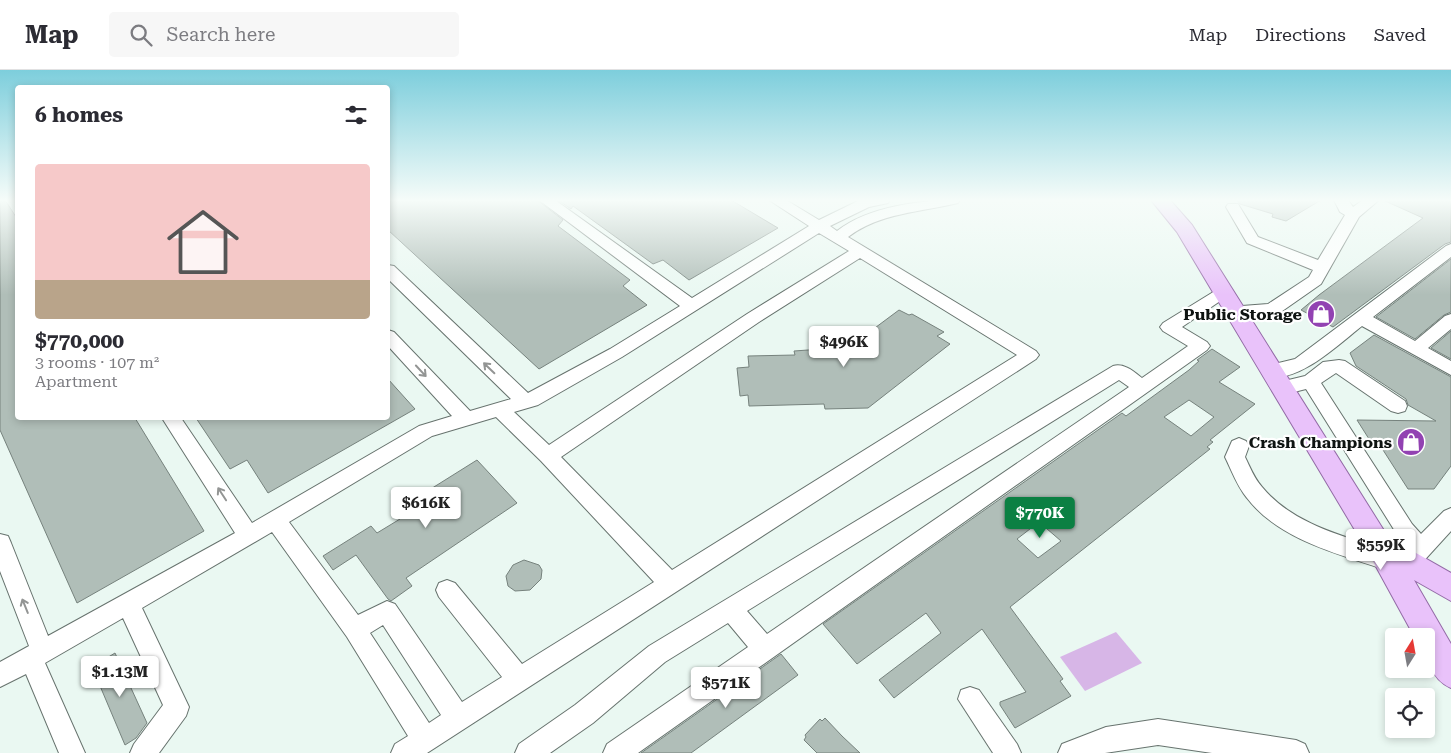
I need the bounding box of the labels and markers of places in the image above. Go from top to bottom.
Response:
shop icon: Public Storage [1306,299,1336,329]
place label: Public Storage [1183,305,1302,324]
pin: $496K [809,326,879,368]
shop icon: Crash Champions [1396,427,1426,457]
place label: Crash Champions [1249,433,1392,452]
pin: $616K [391,486,461,529]
pin: $770K [1005,496,1075,539]
pin: $559K [1346,528,1416,571]
pin: $1.13M [79,656,161,698]
pin: $571K [691,666,761,709]

